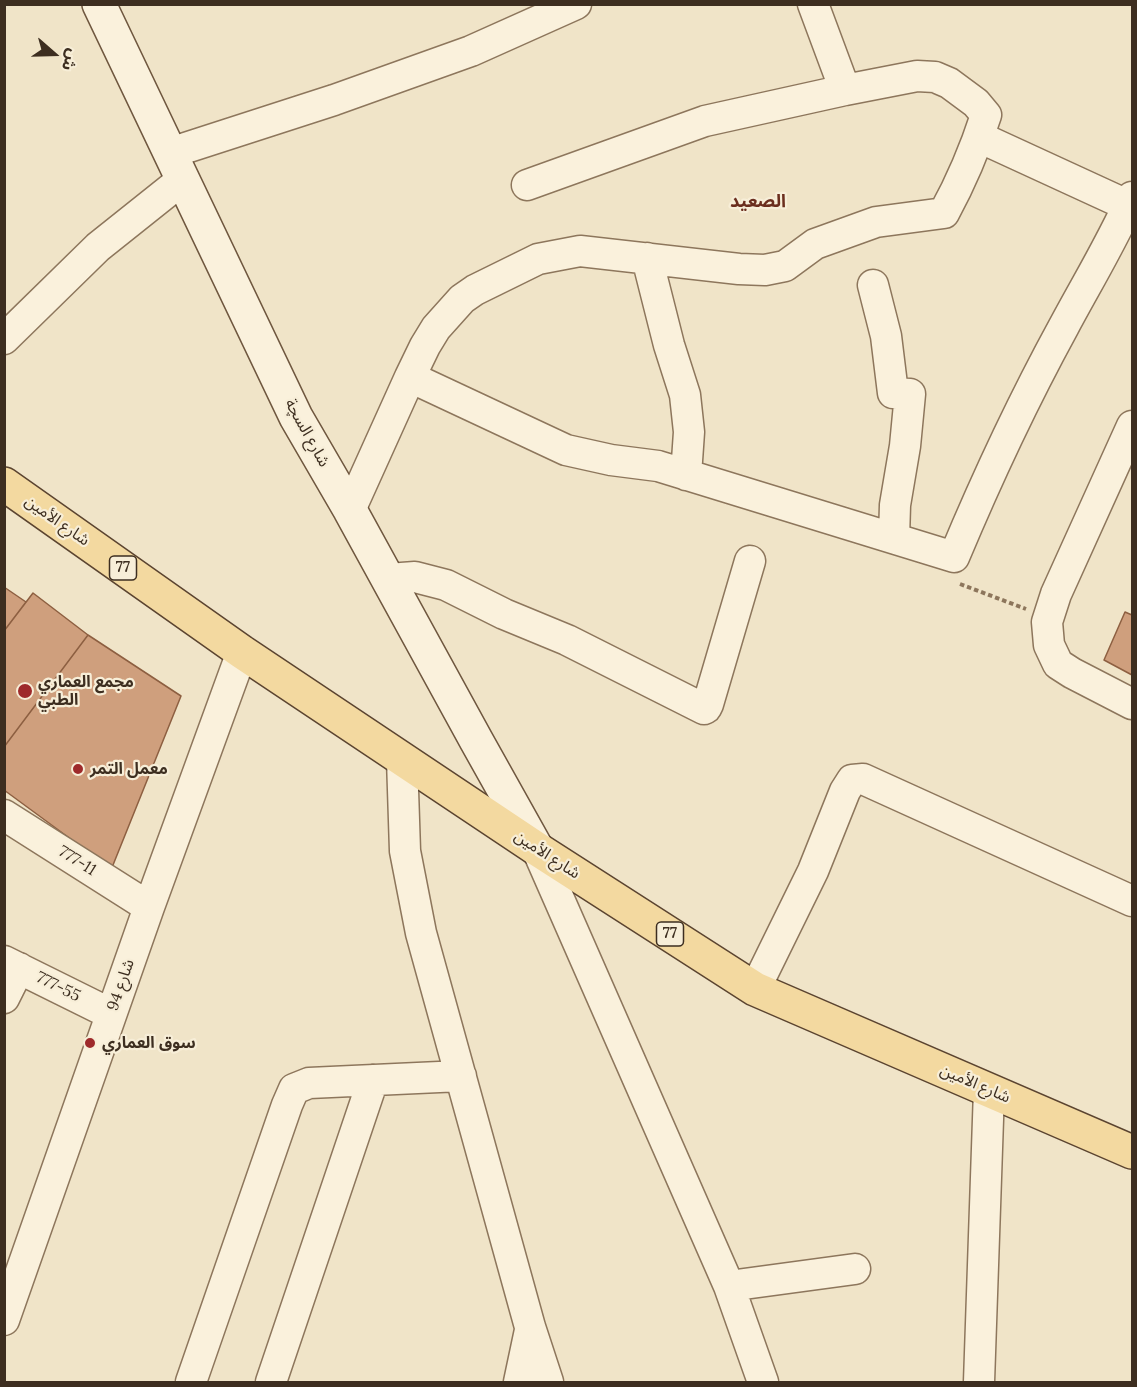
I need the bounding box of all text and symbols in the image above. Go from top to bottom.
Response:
north arrow [24,24,84,84]
text: ش [58,46,84,74]
district label: الصعيد [730,191,786,213]
street label: شارع السچة [280,396,334,470]
street label: شارع الأمين [21,492,93,550]
road number: 77 [110,556,136,580]
place label: مجمع العماري الطبي [38,672,134,710]
marker: مجمع العماري الطبي [16,682,34,700]
place label: معمل التمر [90,759,168,779]
marker: معمل التمر [71,762,85,776]
street label: شارع الأمين [511,827,583,883]
street label: 777-11 [55,842,99,880]
road number: 77 [656,922,684,946]
street label: شارع 94 [103,957,139,1013]
street label: 777-55 [33,968,83,1006]
place label: سوق العماري [102,1033,196,1053]
marker: سوق العماري [83,1036,97,1050]
street label: شارع الأمين [937,1061,1013,1107]

